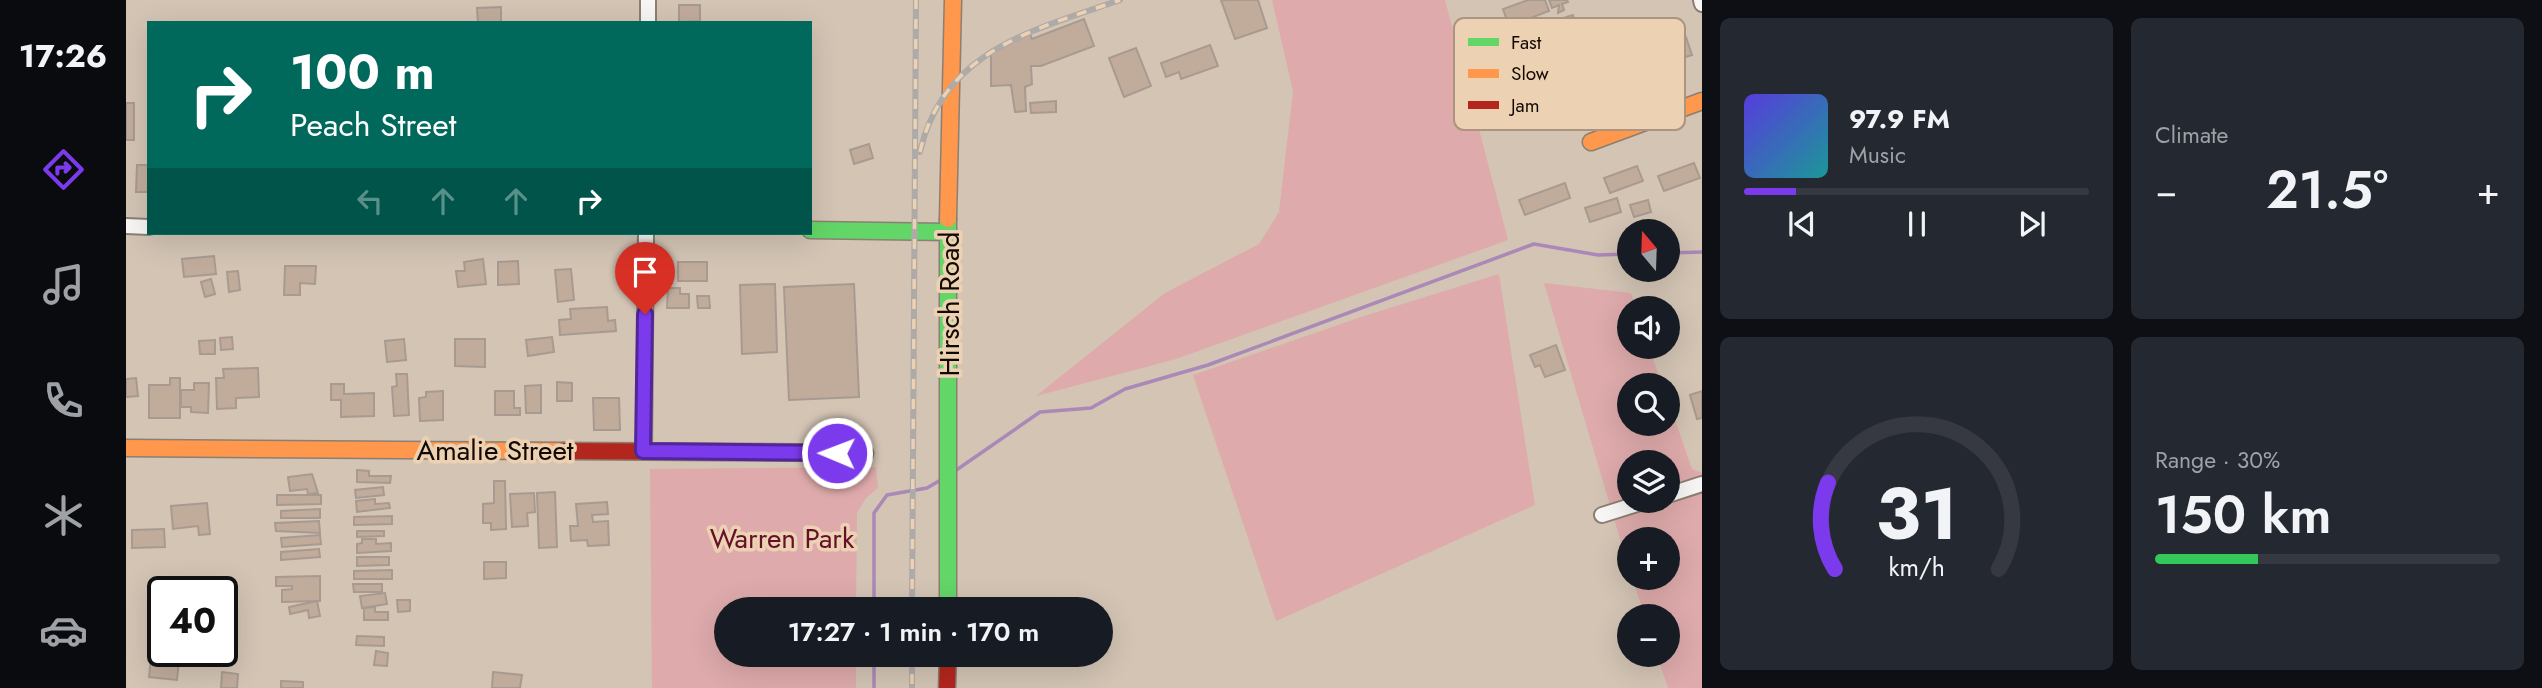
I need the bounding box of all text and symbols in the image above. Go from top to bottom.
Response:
legend [1454,18,1685,130]
text: Fast [1511,29,1542,56]
text: 17:26 [19,33,107,79]
text: 100 m [290,37,435,107]
icon: right [175,49,266,140]
text: Slow [1511,60,1549,87]
text: Jam [1508,92,1540,119]
text: 97.9 FM [1849,100,1950,138]
text: Peach Street [290,102,457,148]
text: Climate [2155,118,2228,152]
text: Music [1849,138,1906,172]
icon: directions [39,145,88,194]
text: 21.5° [2266,152,2388,228]
text: − [2155,163,2177,218]
text: + [2477,163,2500,218]
icon: left [351,182,389,220]
icon: ahead [424,182,462,220]
icon: ahead [497,182,535,220]
icon: right [570,182,608,220]
icon: previous [1783,205,1821,243]
icon: pause [1898,205,1936,243]
icon: next [2013,205,2051,243]
north arrow [1617,219,1680,282]
map controls [1617,219,1680,667]
street label: Hirsch Road [929,231,970,377]
pin [615,242,675,314]
icon: arrive [626,253,664,291]
icon: music [39,260,88,309]
button: sound [1617,296,1680,359]
button: search [1617,373,1680,436]
icon: phone [39,376,88,425]
position arrow [800,416,874,490]
street label: Amalie Street [416,430,574,471]
text: Range · 30% [2155,443,2280,477]
button: layers [1617,450,1680,513]
text: 31 [1875,462,1958,567]
text: 150 km [2155,477,2332,553]
icon: climate [39,491,88,540]
park label: Warren Park [710,518,855,559]
button: + [1617,527,1680,590]
text: km/h [1888,549,1945,585]
speed limit sign: 40 [147,576,238,667]
button: − [1617,604,1680,667]
icon: car [39,606,88,655]
text: 17:27 · 1 min · 170 m [788,613,1039,651]

